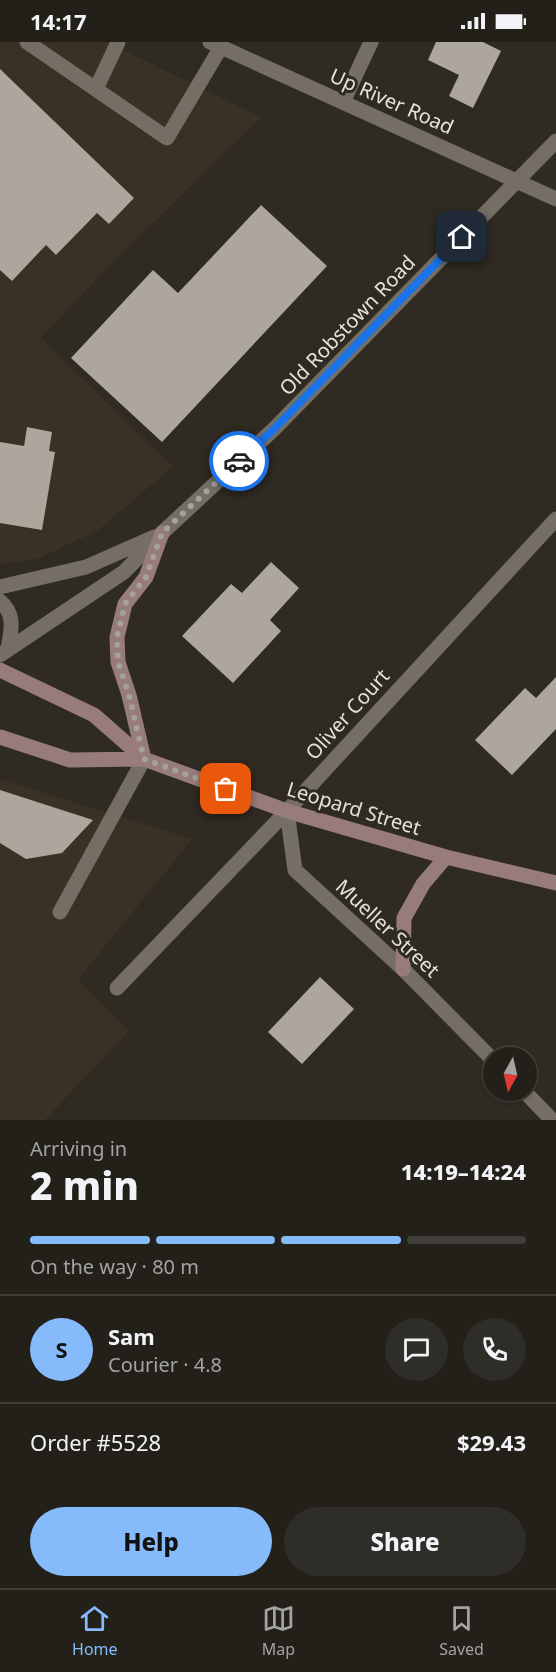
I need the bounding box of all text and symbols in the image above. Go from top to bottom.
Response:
text: 14:17 [30,6,87,36]
street label: Up River Road [326,62,458,140]
pin [436,211,487,262]
icon: home [445,220,478,253]
street label: Old Robstown Road [273,249,421,401]
courier [209,431,269,491]
icon: car [223,445,256,478]
street label: Oliver Court [299,663,395,765]
pin [200,763,251,814]
icon: bag [209,772,242,805]
street label: Leopard Street [284,775,424,841]
street label: Mueller Street [330,873,446,983]
north arrow [483,1047,537,1101]
map controls [483,1047,537,1101]
text: Arriving in [30,1135,127,1162]
text: 14:19–14:24 [401,1156,526,1186]
text: 2 min [30,1158,139,1211]
text: On the way · 80 m [30,1253,199,1280]
button: chat [385,1318,448,1381]
button: phone [463,1318,526,1381]
text: Sam [108,1321,155,1351]
text: S [55,1334,68,1364]
text: Courier · 4.8 [108,1351,222,1378]
text: Order #5528 [30,1427,161,1457]
text: $29.43 [457,1427,526,1457]
button: Help [30,1507,272,1576]
button: Share [284,1507,526,1576]
tab: Home [72,1602,118,1660]
tab: Map [262,1602,295,1660]
tab: Saved [439,1602,484,1660]

